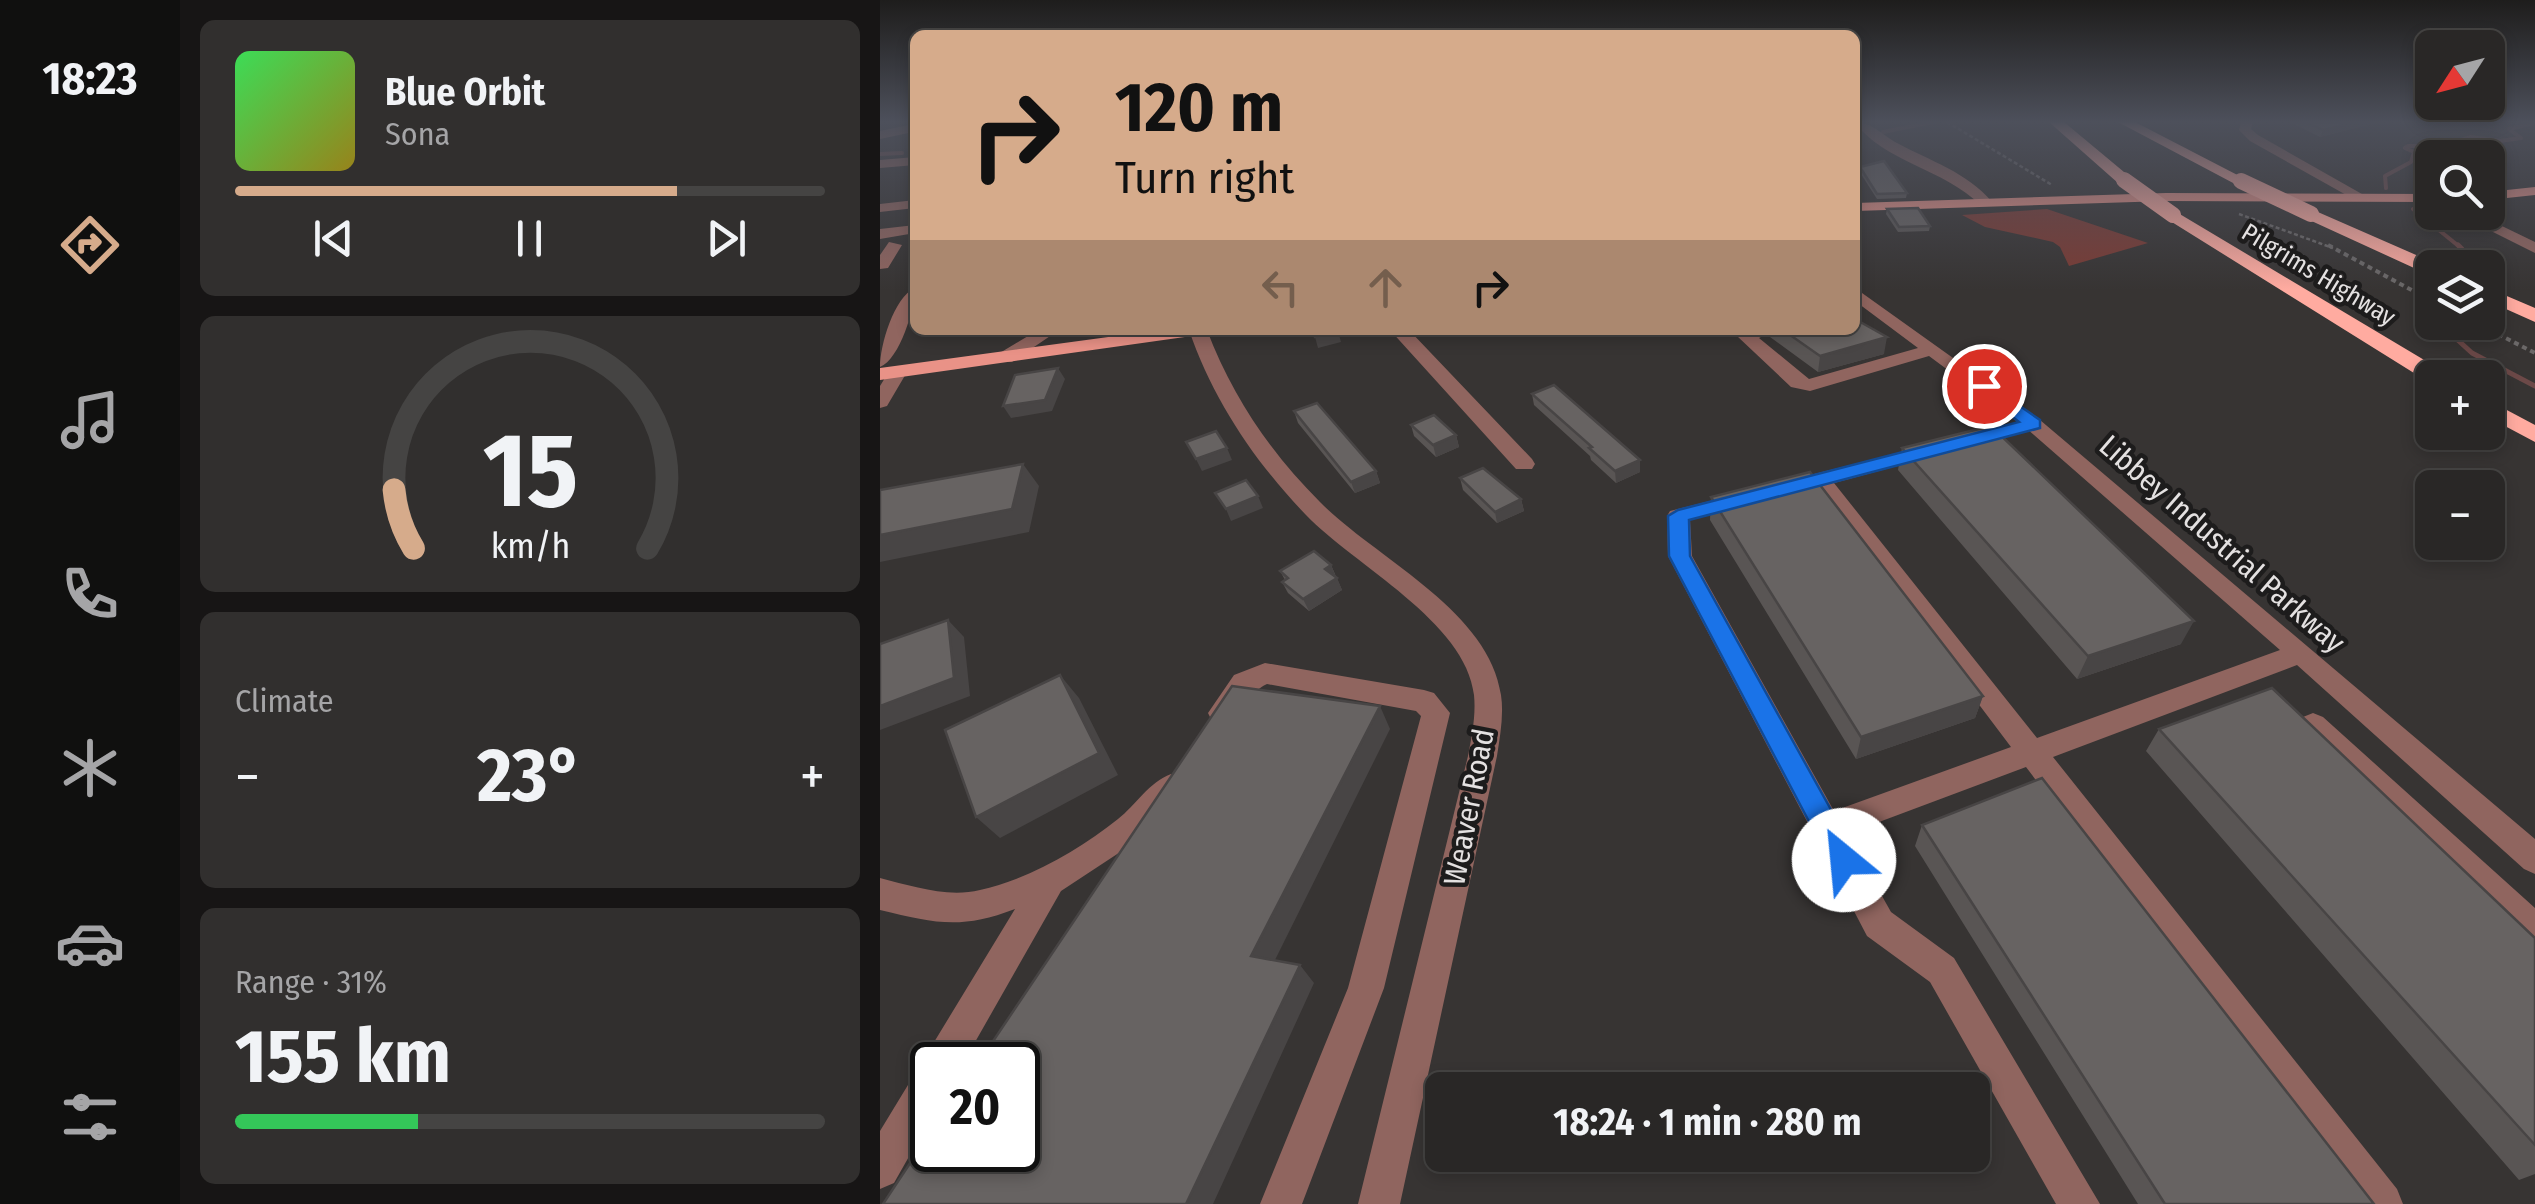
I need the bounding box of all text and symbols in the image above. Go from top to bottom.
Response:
north arrow [2415,30,2505,120]
map controls [2415,30,2505,560]
text: 18:23 [42,52,138,106]
text: 120 m [1115,66,1283,150]
text: Blue Orbit [385,69,545,115]
icon: right [950,70,1080,200]
text: Sona [385,115,450,153]
button: search [2415,140,2505,230]
text: Turn right [1115,151,1294,205]
icon: directions [55,210,125,280]
icon: previous [306,211,361,266]
icon: pause [502,211,557,266]
icon: next [699,211,754,266]
street label: Pilgrims Highway [2236,217,2401,333]
button: layers [2415,250,2505,340]
icon: left [1253,260,1308,315]
icon: ahead [1358,260,1413,315]
icon: right [1463,260,1518,315]
pin [1942,344,2027,429]
icon: arrive [1957,359,2012,414]
button: + [2415,360,2505,450]
icon: music [55,385,125,455]
text: 15 [482,409,578,534]
street label: Libbey Industrial Parkway [2092,428,2353,661]
button: − [2415,470,2505,560]
text: km/h [490,525,570,567]
icon: phone [55,559,125,629]
text: Climate [235,682,334,720]
street label: Weaver Road [1436,726,1502,888]
text: 23° [477,731,583,821]
icon: climate [55,733,125,803]
text: − [235,744,260,810]
text: + [800,744,825,810]
position arrow [1792,808,1896,912]
icon: car [55,908,125,978]
text: Range · 31% [235,963,387,1001]
text: 155 km [235,1012,451,1102]
speed limit sign: 20 [910,1042,1040,1172]
icon: filters [55,1082,125,1152]
text: 18:24 · 1 min · 280 m [1553,1099,1862,1145]

